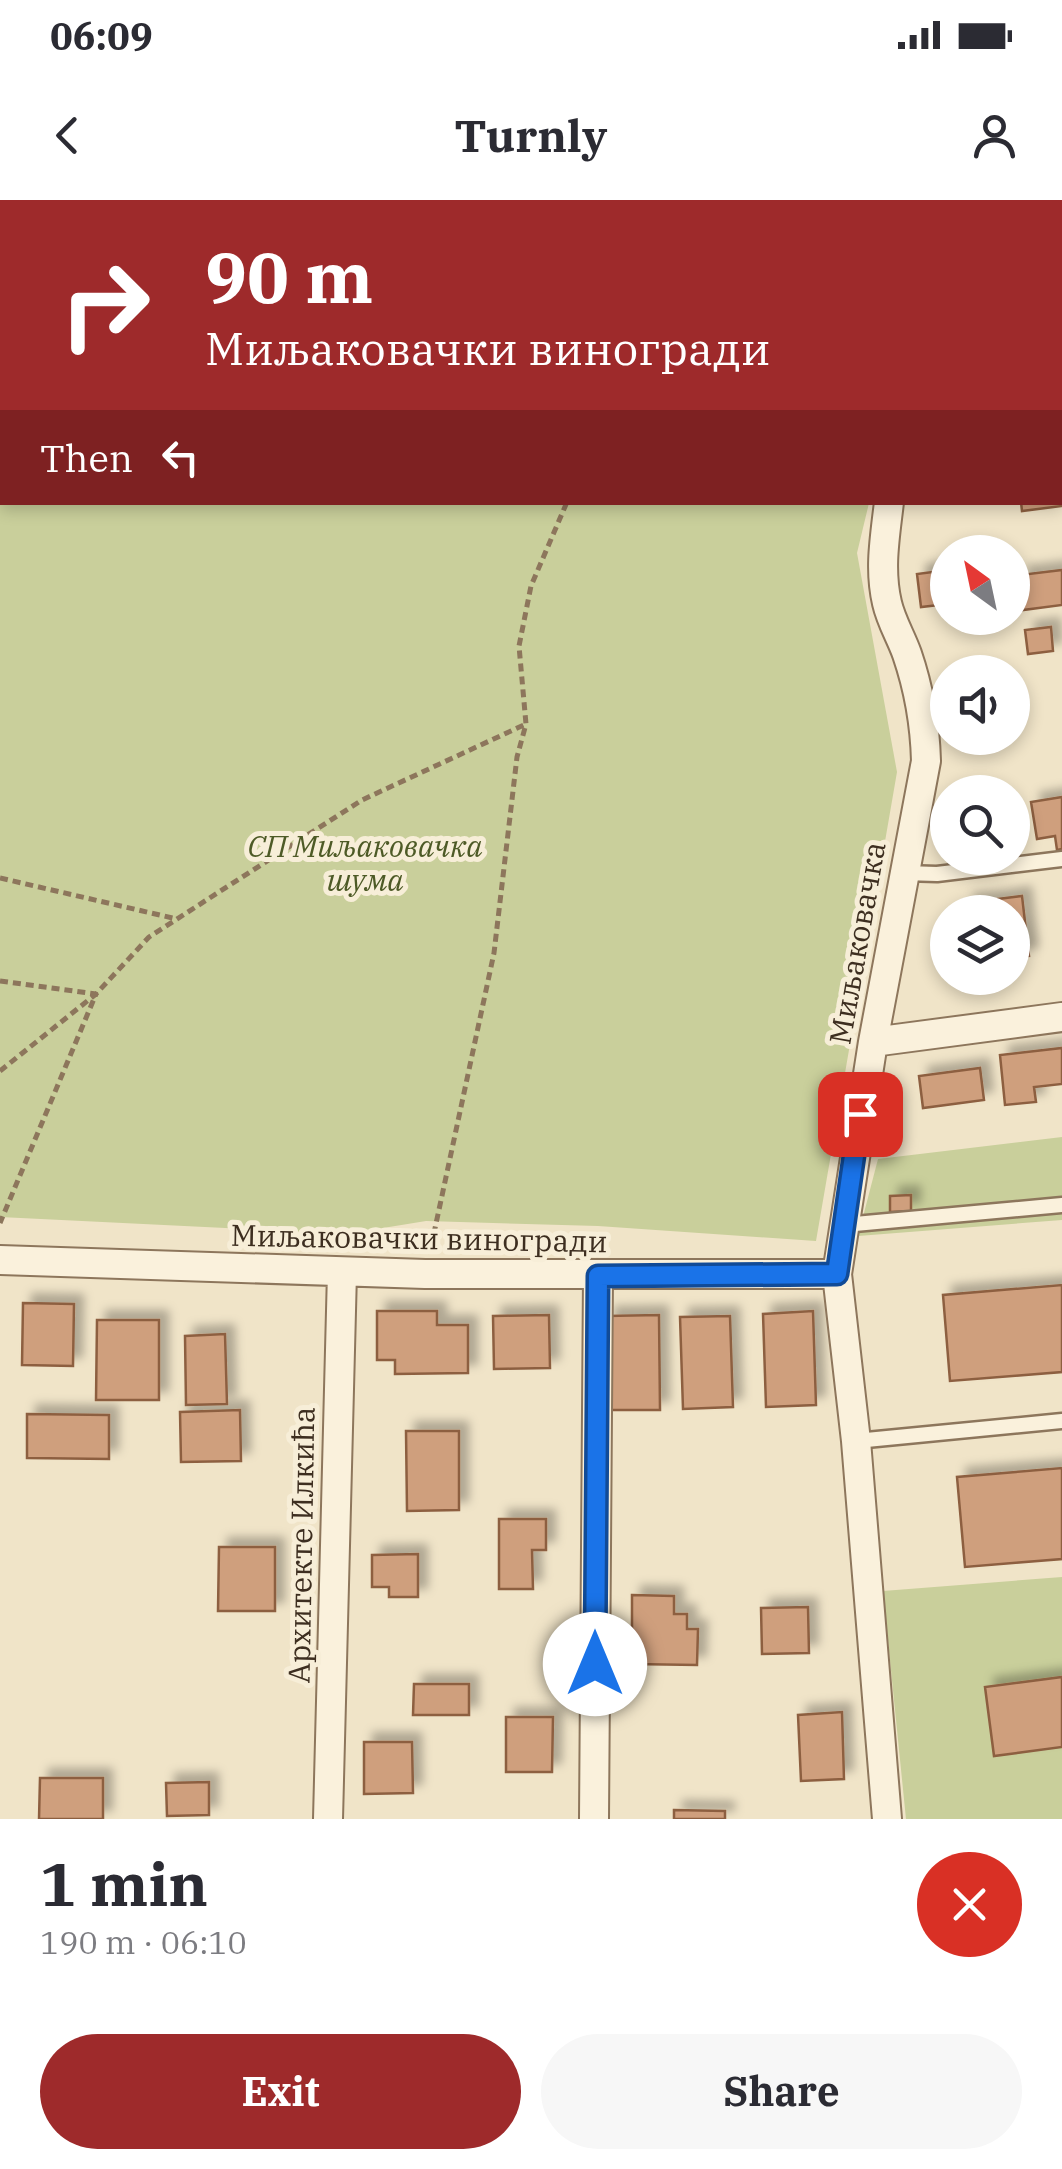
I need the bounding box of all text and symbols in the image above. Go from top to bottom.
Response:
text: 06:09 [50,11,153,60]
text: Turnly [455,106,607,164]
icon: back [40,108,95,163]
icon: person [967,108,1022,163]
text: 90 m [205,231,373,322]
icon: right [40,240,170,370]
text: Миљаковачки виногради [205,319,770,377]
icon: left [153,430,208,485]
text: Then [40,433,133,482]
north arrow [930,535,1030,635]
map controls [930,535,1030,995]
button: sound [930,655,1030,755]
button: search [930,775,1030,875]
park label: СП Миљаковачка шума [247,826,483,899]
street label: Миљаковачка [820,838,894,1047]
button: layers [930,895,1030,995]
pin [818,1072,903,1157]
icon: arrive [833,1087,888,1142]
street label: Миљаковачки виногради [230,1215,608,1260]
street label: Архитекте Илкића [279,1406,322,1684]
position arrow [543,1612,647,1716]
text: 1 min [40,1844,208,1923]
button: close [917,1852,1022,1957]
text: 190 m · 06:10 [40,1921,247,1963]
button: Exit [40,2034,521,2149]
button: Share [541,2034,1022,2149]

